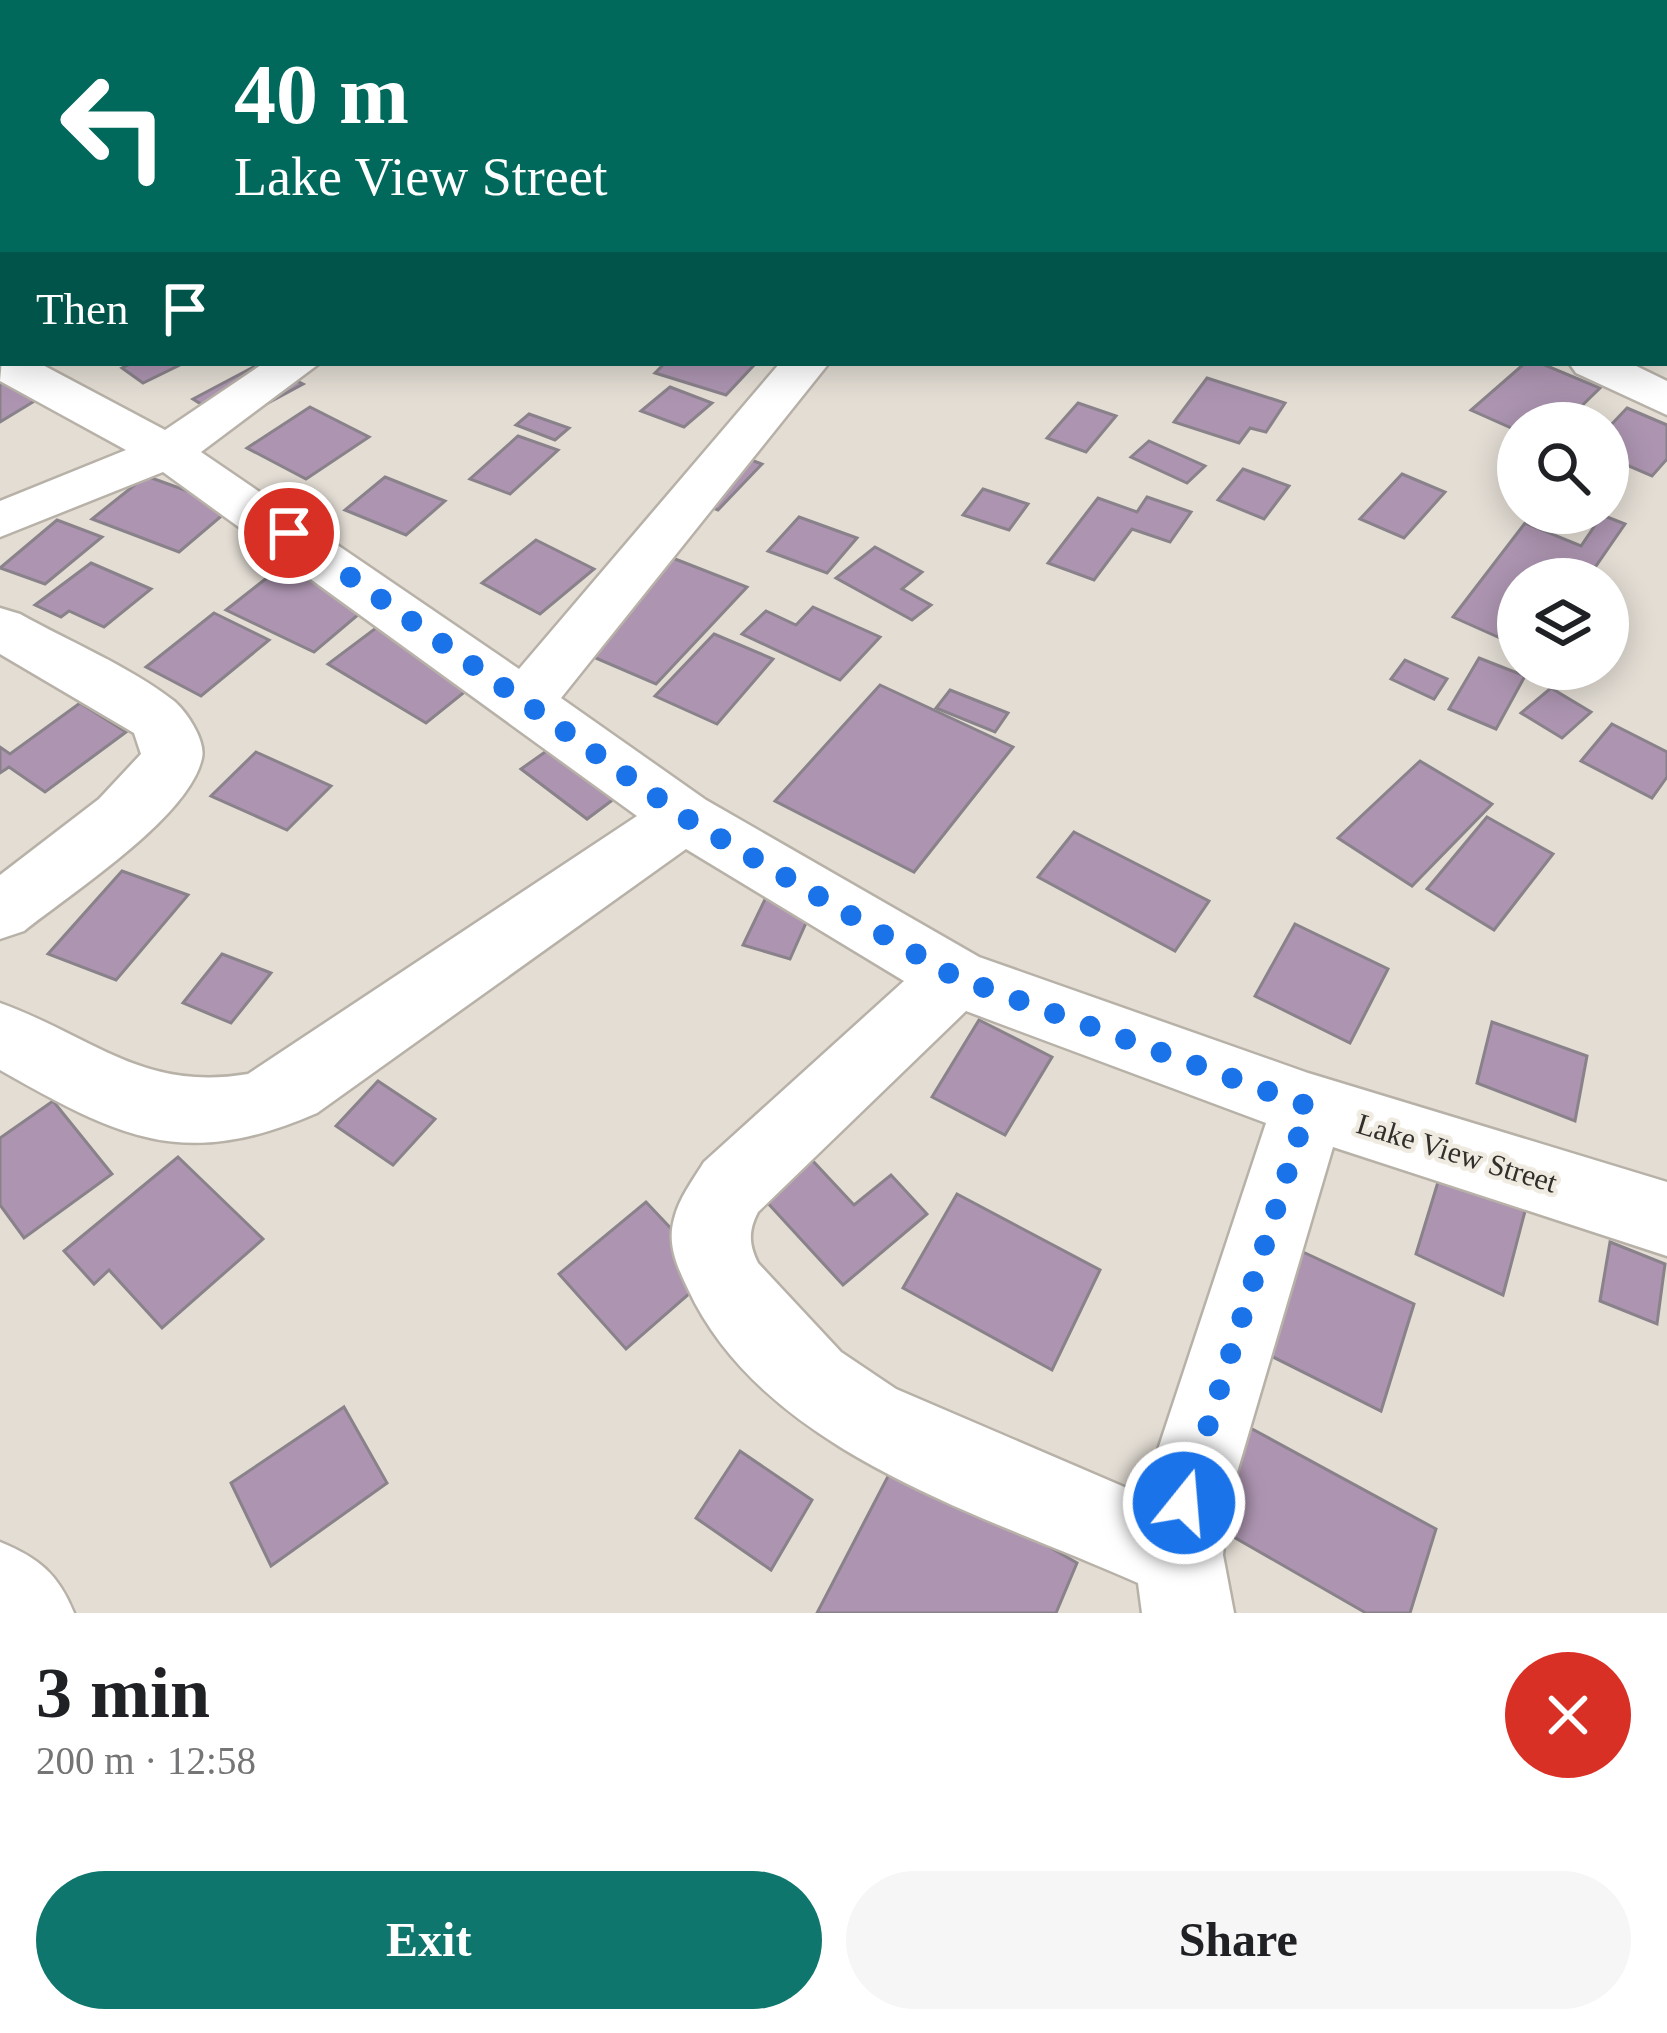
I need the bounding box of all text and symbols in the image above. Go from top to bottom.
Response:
icon: left [36,48,192,204]
text: 40 m [234,48,409,141]
text: Lake View Street [234,147,608,207]
icon: arrive [152,276,218,342]
text: Then [36,284,128,334]
map controls [1497,402,1629,690]
button: search [1497,402,1629,534]
pin [238,482,340,584]
icon: arrive [256,500,322,566]
button: layers [1497,558,1629,690]
street label: Lake View Street [1353,1106,1562,1199]
position arrow [1121,1440,1247,1566]
button: close [1505,1652,1631,1778]
text: 3 min [36,1653,210,1733]
text: 200 m · 12:58 [36,1739,256,1782]
button: Exit [36,1871,822,2009]
button: Share [846,1871,1631,2009]

